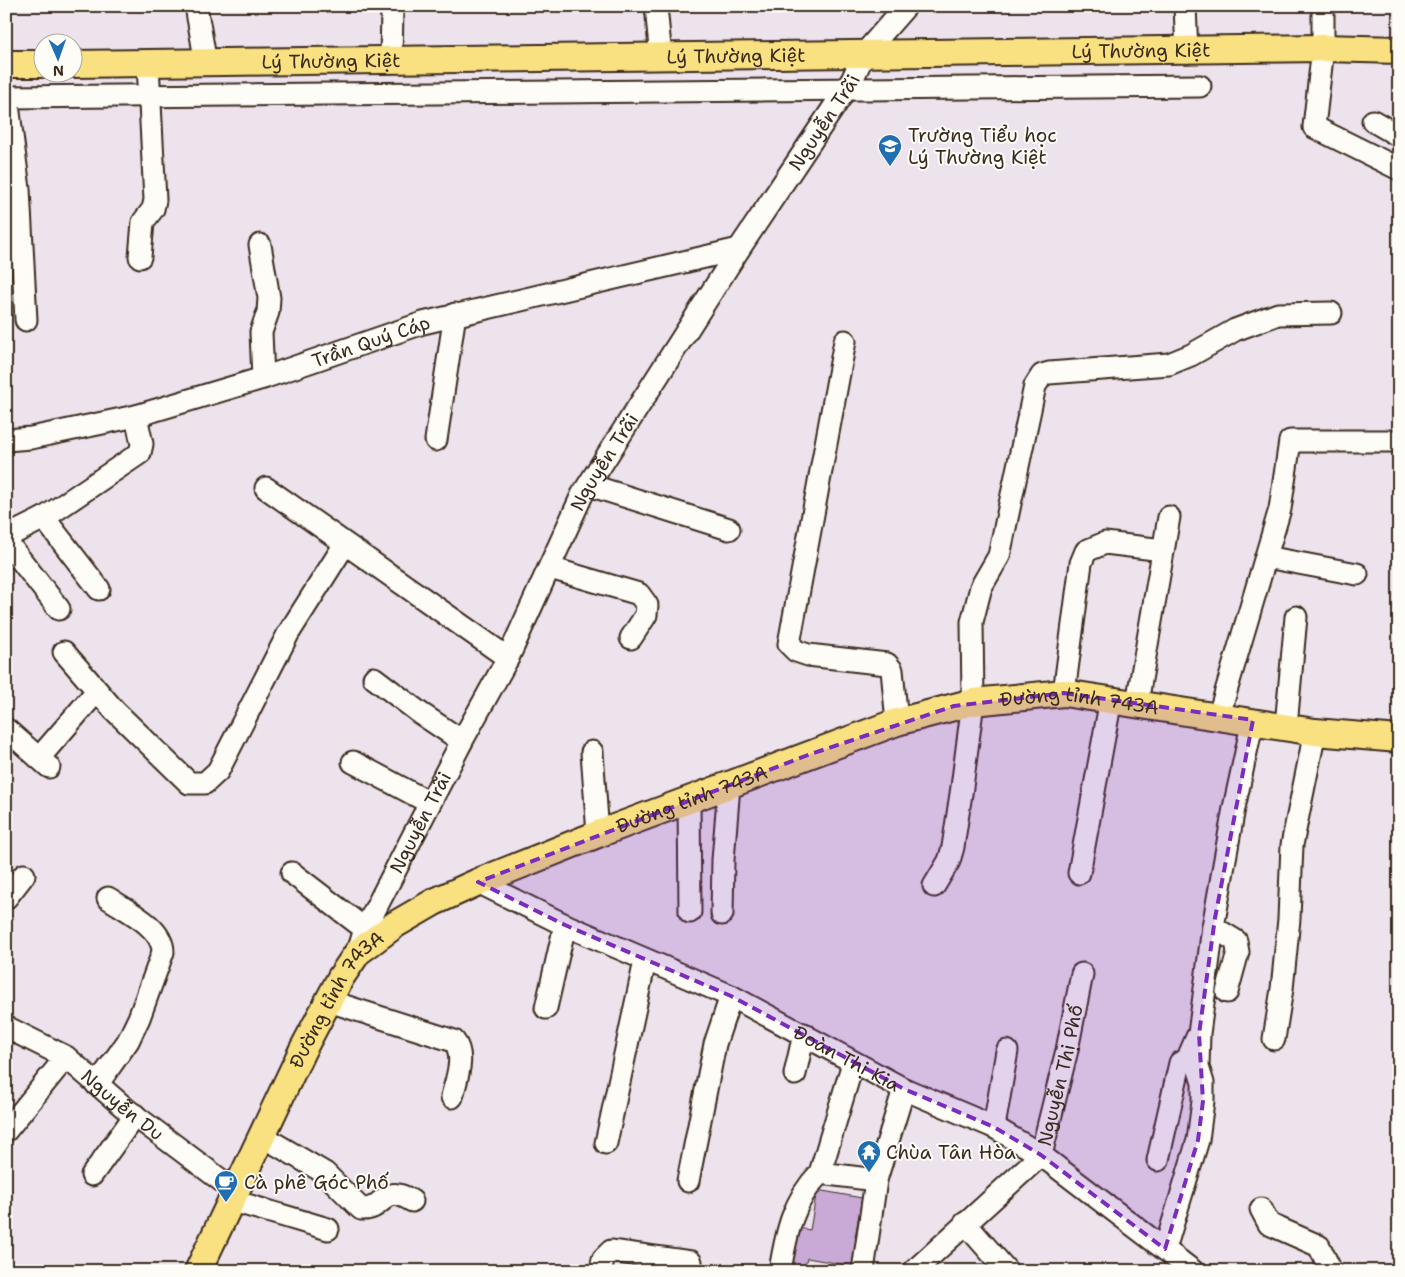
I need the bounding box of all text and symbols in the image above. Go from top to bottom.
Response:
north arrow [32,32,82,82]
street label: Lý Thường Kiệt [1071,37,1211,64]
street label: Lý Thường Kiệt [666,43,806,69]
street label: Lý Thường Kiệt [261,48,401,75]
text: N [53,62,64,80]
street label: Nguyễn Trãi [783,70,866,176]
place label: Trường Tiểu học Lý Thường Kiệt [908,123,1057,170]
school or university icon: Trường Tiểu học Lý Thường Kiệt [877,133,903,167]
street label: Trần Quý Cáp [308,310,433,373]
street label: Nguyễn Trãi [564,408,644,515]
street label: Đường tỉnh 743A [999,681,1161,721]
street label: Đường tỉnh 743A [612,759,772,839]
street label: Nguyễn Trãi [384,767,457,878]
street label: Đường tỉnh 743A [284,925,389,1072]
street label: Nguyễn Thị Phố [1032,1002,1089,1149]
street label: Đoàn Thị Kia [789,1020,904,1098]
street label: Nguyễn Du [76,1064,169,1146]
temple icon: Chùa Tân Hòa [856,1139,882,1173]
place label: Chùa Tân Hòa [886,1140,1016,1165]
cafe icon: Cà phê Góc Phố [213,1169,239,1203]
place label: Cà phê Góc Phố [244,1170,389,1195]

